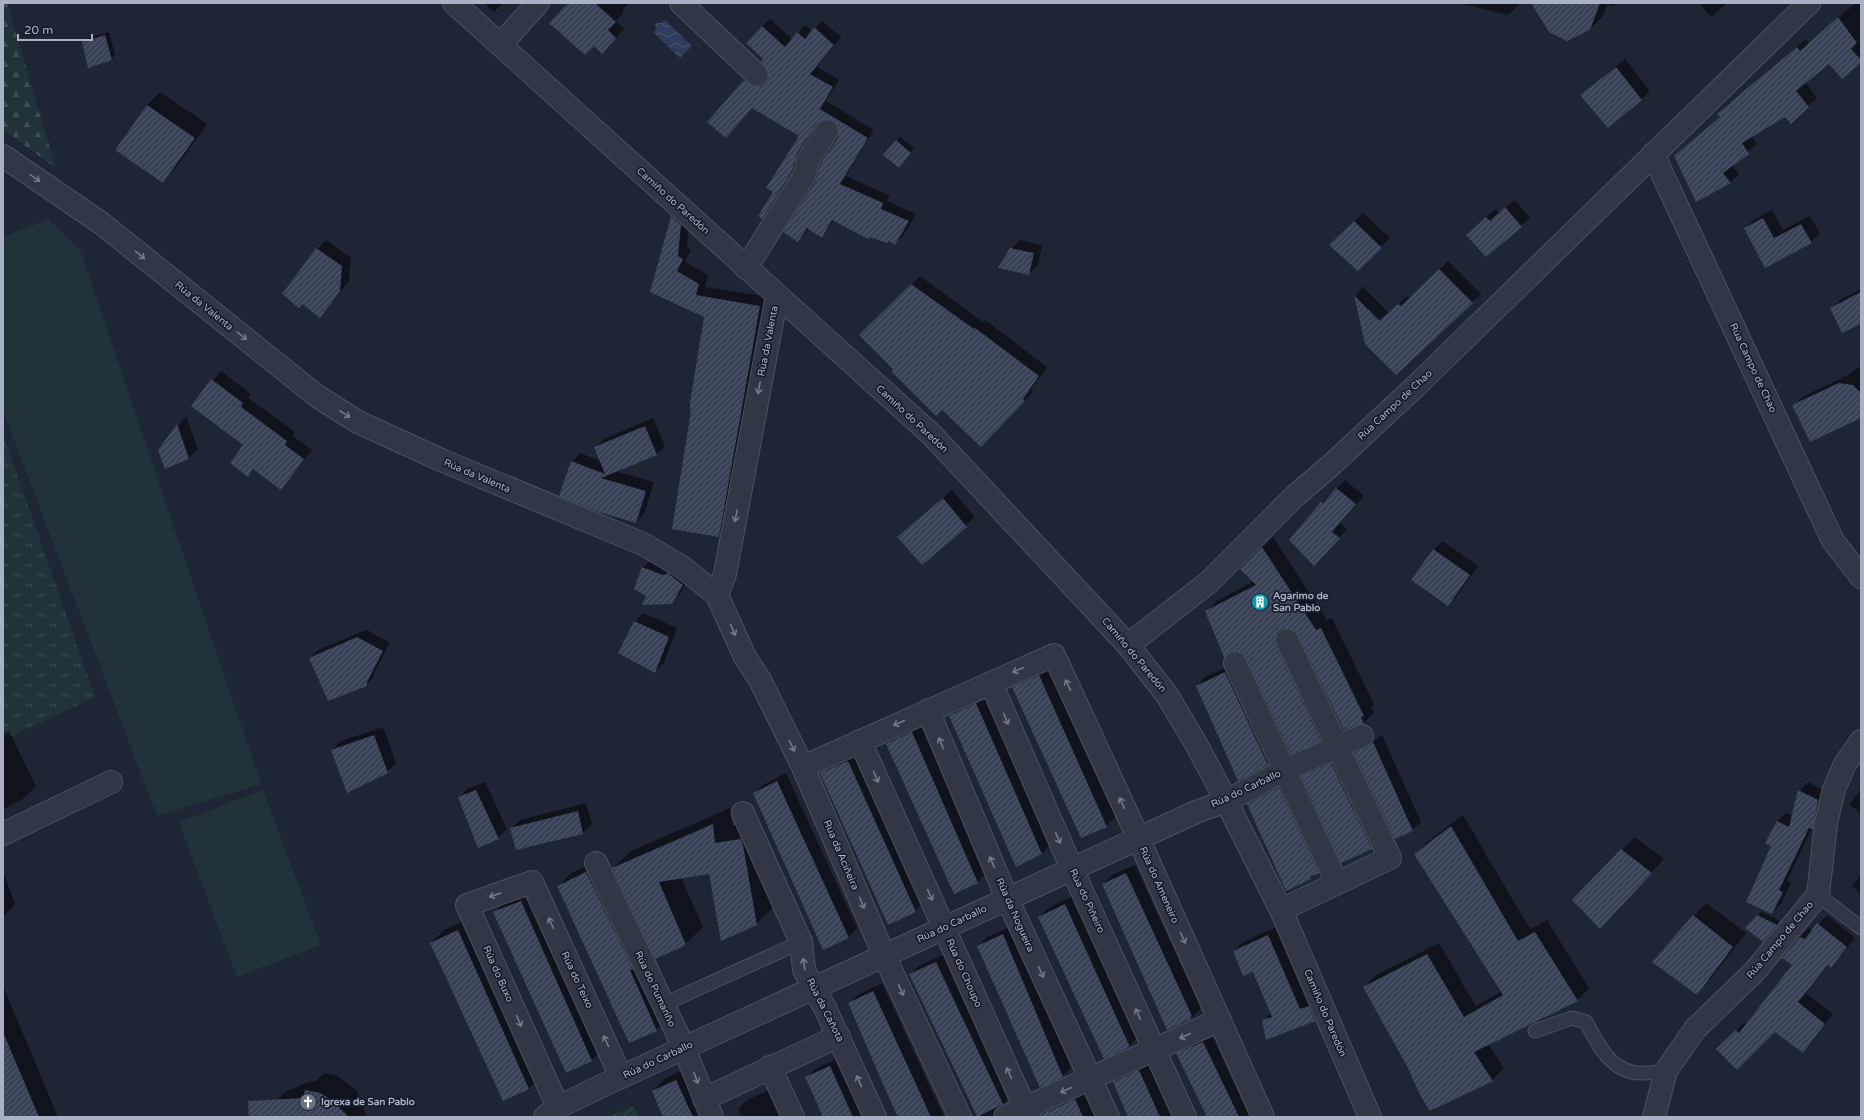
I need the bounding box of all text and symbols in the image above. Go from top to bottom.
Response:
scale bar [18,16,92,42]
text: 20 m [24,23,53,37]
street label: Camiño do Paredón [634,165,712,237]
one-way arrow [29,174,40,182]
one-way arrow [135,250,145,259]
street label: Rúa da Valenta [172,279,236,333]
street label: Rúa da Valenta [755,305,781,377]
street label: Rúa Campo de Chao [1727,321,1779,415]
one-way arrow [236,332,247,340]
street label: Rúa Campo de Chao [1355,367,1435,443]
one-way arrow [755,382,763,395]
street label: Camiño do Paredón [874,383,950,455]
one-way arrow [340,410,351,418]
street label: Rúa da Valenta [442,457,512,495]
one-way arrow [731,509,739,522]
place label: Agarimo de San Pablo [1273,590,1329,614]
building icon: Agarimo de San Pablo [1250,592,1270,612]
street label: Camiño do Paredón [1099,615,1169,695]
one-way arrow [730,624,737,636]
one-way arrow [1012,667,1024,675]
one-way arrow [1063,679,1071,691]
one-way arrow [1003,712,1011,724]
one-way arrow [894,720,906,727]
one-way arrow [937,737,945,749]
one-way arrow [789,739,796,751]
street label: Rúa do Carballo [1209,768,1283,810]
one-way arrow [873,770,881,782]
one-way arrow [1118,797,1125,809]
street label: Rúa da Aciñeira [821,818,861,892]
one-way arrow [1055,831,1062,843]
street label: Rúa do Ameneiro [1137,845,1181,925]
one-way arrow [988,857,995,869]
street label: Rúa do Piñeiro [1067,867,1107,935]
street label: Rúa da Nogueira [993,876,1037,954]
one-way arrow [926,889,934,901]
one-way arrow [489,892,502,899]
one-way arrow [858,896,866,908]
street label: Rúa Campo de Chao [1744,899,1816,981]
street label: Rúa do Carballo [915,903,989,945]
one-way arrow [547,918,554,930]
one-way arrow [1180,931,1187,943]
street label: Rúa do Choupo [943,937,985,1009]
street label: Rúa do Buxo [480,944,516,1004]
street label: Rúa do Pumariño [632,949,678,1029]
street label: Rúa do Teixo [559,950,595,1010]
one-way arrow [800,958,808,971]
one-way arrow [1038,966,1045,978]
street label: Camiño do Paredón [1301,967,1349,1059]
street label: Rúa da Cañota [804,976,846,1044]
one-way arrow [898,984,905,996]
one-way arrow [1134,1009,1142,1021]
one-way arrow [516,1015,523,1027]
one-way arrow [1179,1033,1191,1041]
one-way arrow [601,1036,609,1048]
street label: Rúa do Carballo [621,1039,695,1081]
one-way arrow [1005,1067,1012,1079]
one-way arrow [692,1072,700,1084]
one-way arrow [855,1076,862,1088]
one-way arrow [1061,1087,1073,1094]
church icon: Igrexa de San Pablo [298,1092,318,1112]
place label: Igrexa de San Pablo [321,1096,415,1108]

